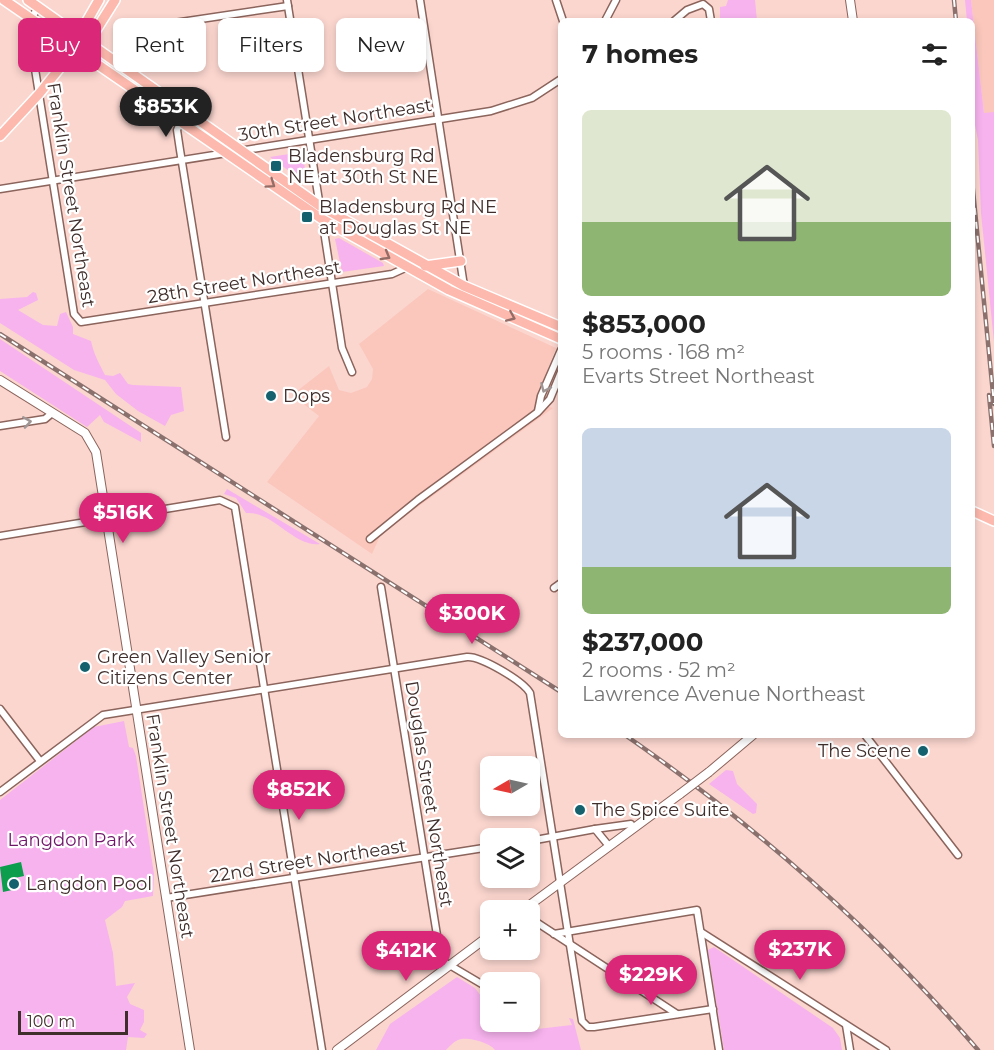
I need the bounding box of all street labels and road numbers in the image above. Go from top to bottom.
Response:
street label: Franklin Street Northeast [42,81,100,309]
street label: 30th Street Northeast [237,94,433,146]
street label: 28th Street Northeast [146,256,342,308]
street label: Douglas Street Northeast [400,679,458,909]
street label: Franklin Street Northeast [141,712,199,940]
street label: 22nd Street Northeast [208,835,408,887]

